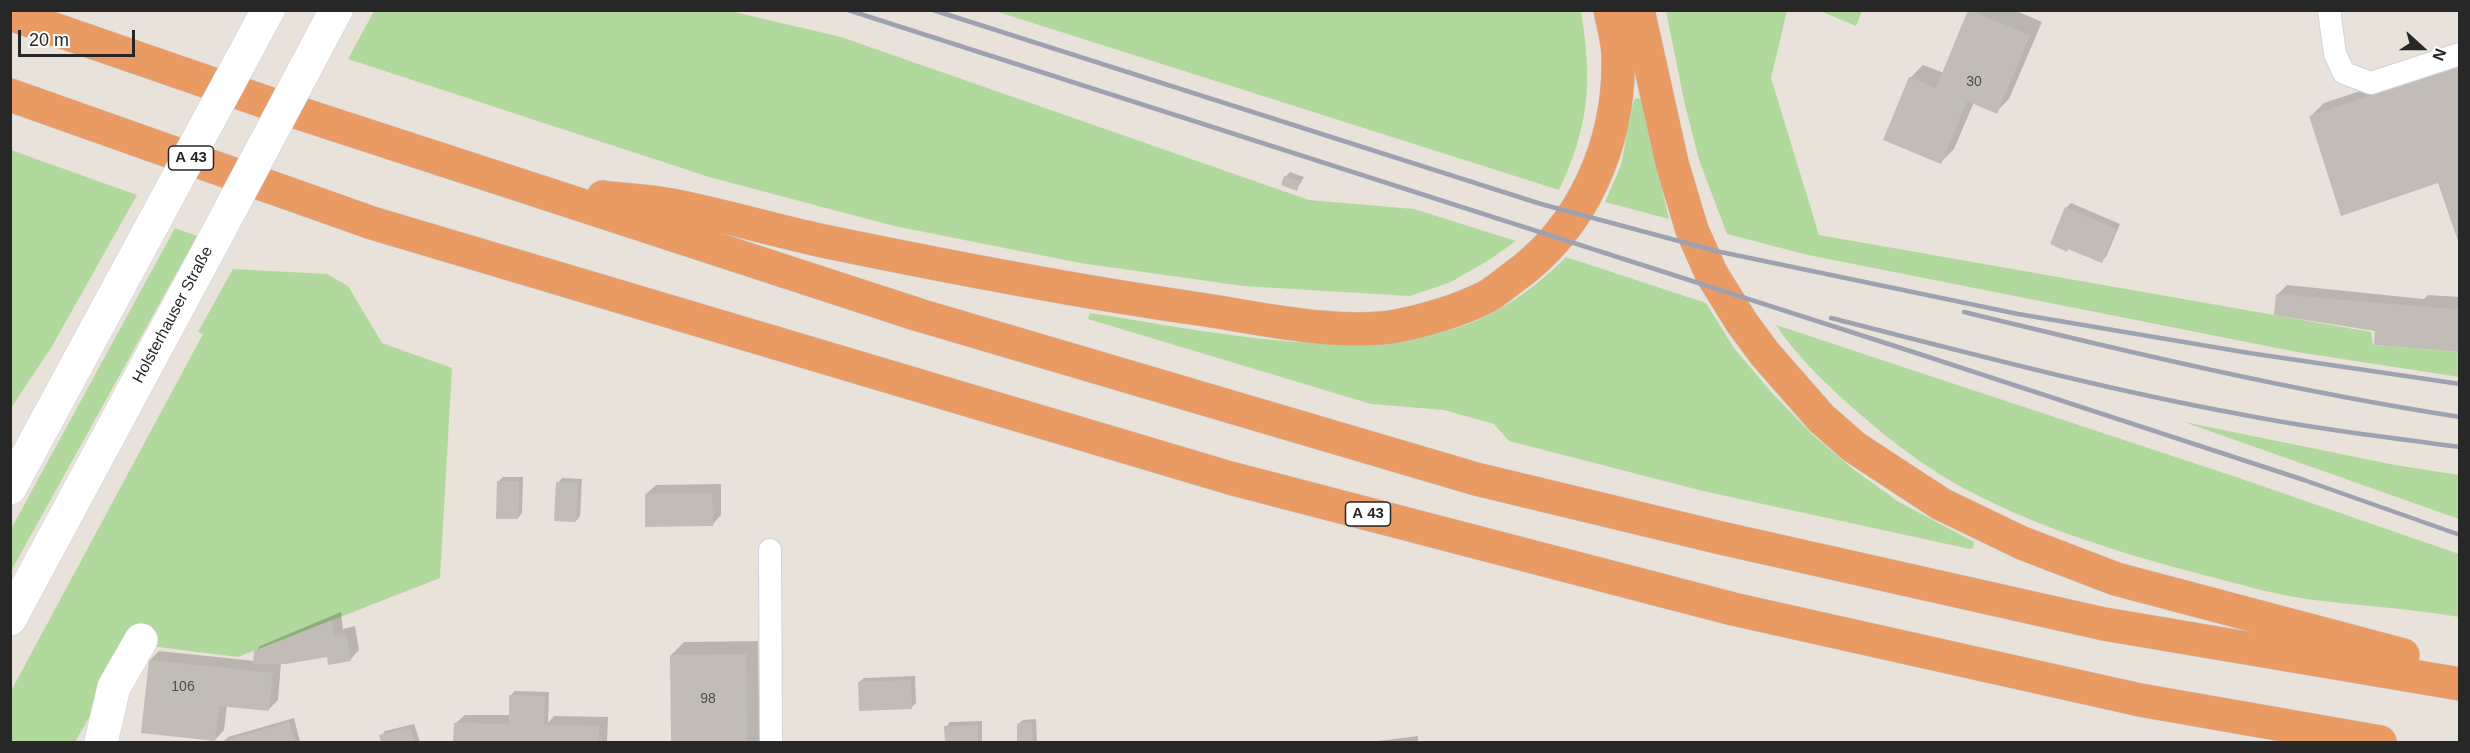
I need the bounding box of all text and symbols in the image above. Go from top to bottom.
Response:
scale bar [21,18,138,56]
north arrow [2392,18,2452,78]
text: 20 m [29,30,69,50]
text: N [2429,46,2449,63]
house number: 30 [1966,74,1982,90]
road number: A 43 [168,146,213,170]
street label: Holsterhauser Straße [129,243,217,387]
road number: A 43 [1346,502,1390,526]
house number: 106 [171,679,195,695]
house number: 98 [700,691,716,707]

